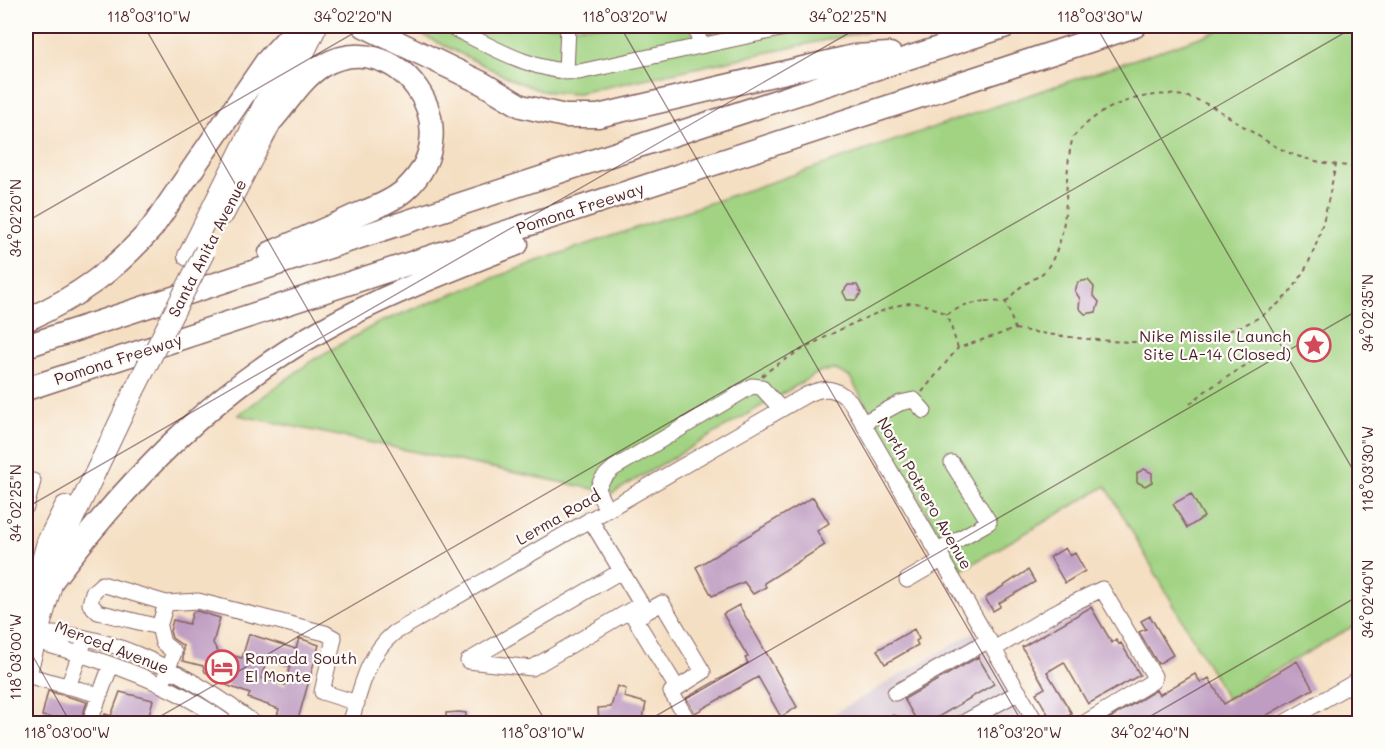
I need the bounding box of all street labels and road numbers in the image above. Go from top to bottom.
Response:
street label: Santa Anita Avenue [163,175,250,320]
street label: Pomona Freeway [513,177,646,238]
street label: Pomona Freeway [51,328,184,389]
street label: North Potrero Avenue [873,413,978,573]
street label: Lerma Road [512,484,604,549]
street label: Merced Avenue [52,615,172,678]

